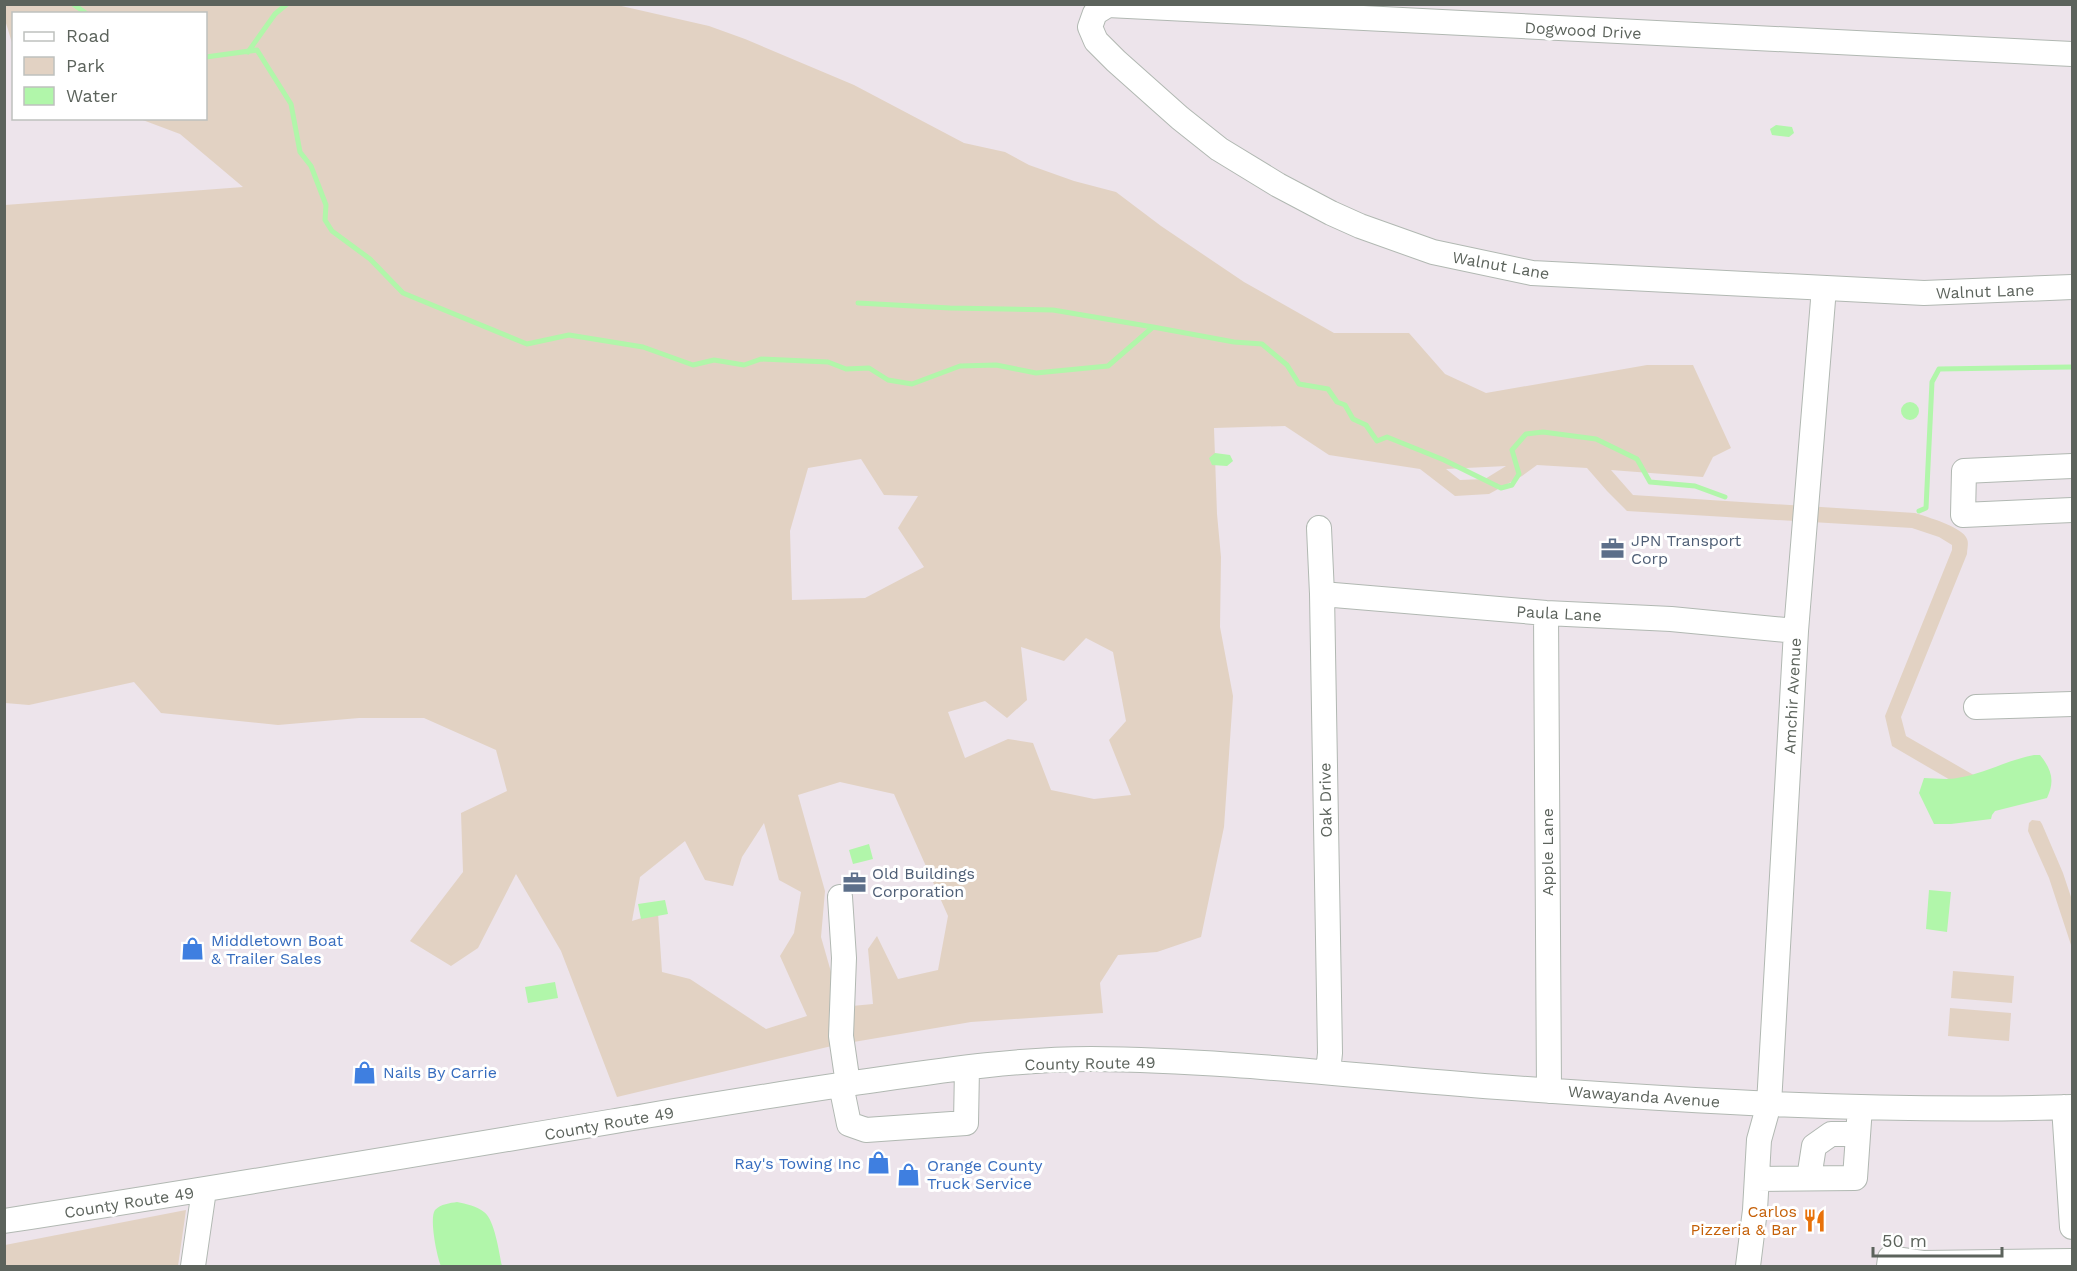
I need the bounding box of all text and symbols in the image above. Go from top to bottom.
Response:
legend [12,12,207,120]
street label: Dogwood Drive [1524,18,1642,43]
text: Road [66,25,110,46]
text: Park [66,55,105,76]
text: Water [66,85,118,106]
street label: Walnut Lane [1451,248,1551,283]
street label: Walnut Lane [1936,280,2035,303]
place label: JPN Transport Corp [1631,531,1742,568]
office icon: JPN Transport Corp [1600,536,1626,562]
street label: Paula Lane [1516,602,1602,625]
street label: Amchir Avenue [1780,637,1805,755]
street label: Oak Drive [1315,762,1336,838]
street label: Apple Lane [1538,808,1557,896]
place label: Old Buildings Corporation [872,864,975,901]
office icon: Old Buildings Corporation [841,869,867,895]
place label: Middletown Boat & Trailer Sales [211,931,343,968]
shop icon: Middletown Boat & Trailer Sales [180,936,206,962]
street label: County Route 49 [1024,1053,1156,1074]
shop icon: Nails By Carrie [352,1059,378,1085]
place label: Nails By Carrie [383,1063,497,1082]
street label: Wawayanda Avenue [1567,1082,1721,1111]
street label: County Route 49 [543,1103,675,1144]
shop icon: Ray's Towing Inc [866,1150,892,1176]
place label: Ray's Towing Inc [734,1154,861,1173]
place label: Orange County Truck Service [927,1156,1043,1193]
shop icon: Orange County Truck Service [896,1161,922,1187]
street label: County Route 49 [63,1183,195,1222]
place label: Carlos Pizzeria & Bar [1690,1202,1797,1239]
restaurant icon: Carlos Pizzeria & Bar [1802,1207,1828,1233]
scale bar [1873,1220,2002,1258]
text: 50 m [1882,1230,1927,1251]

